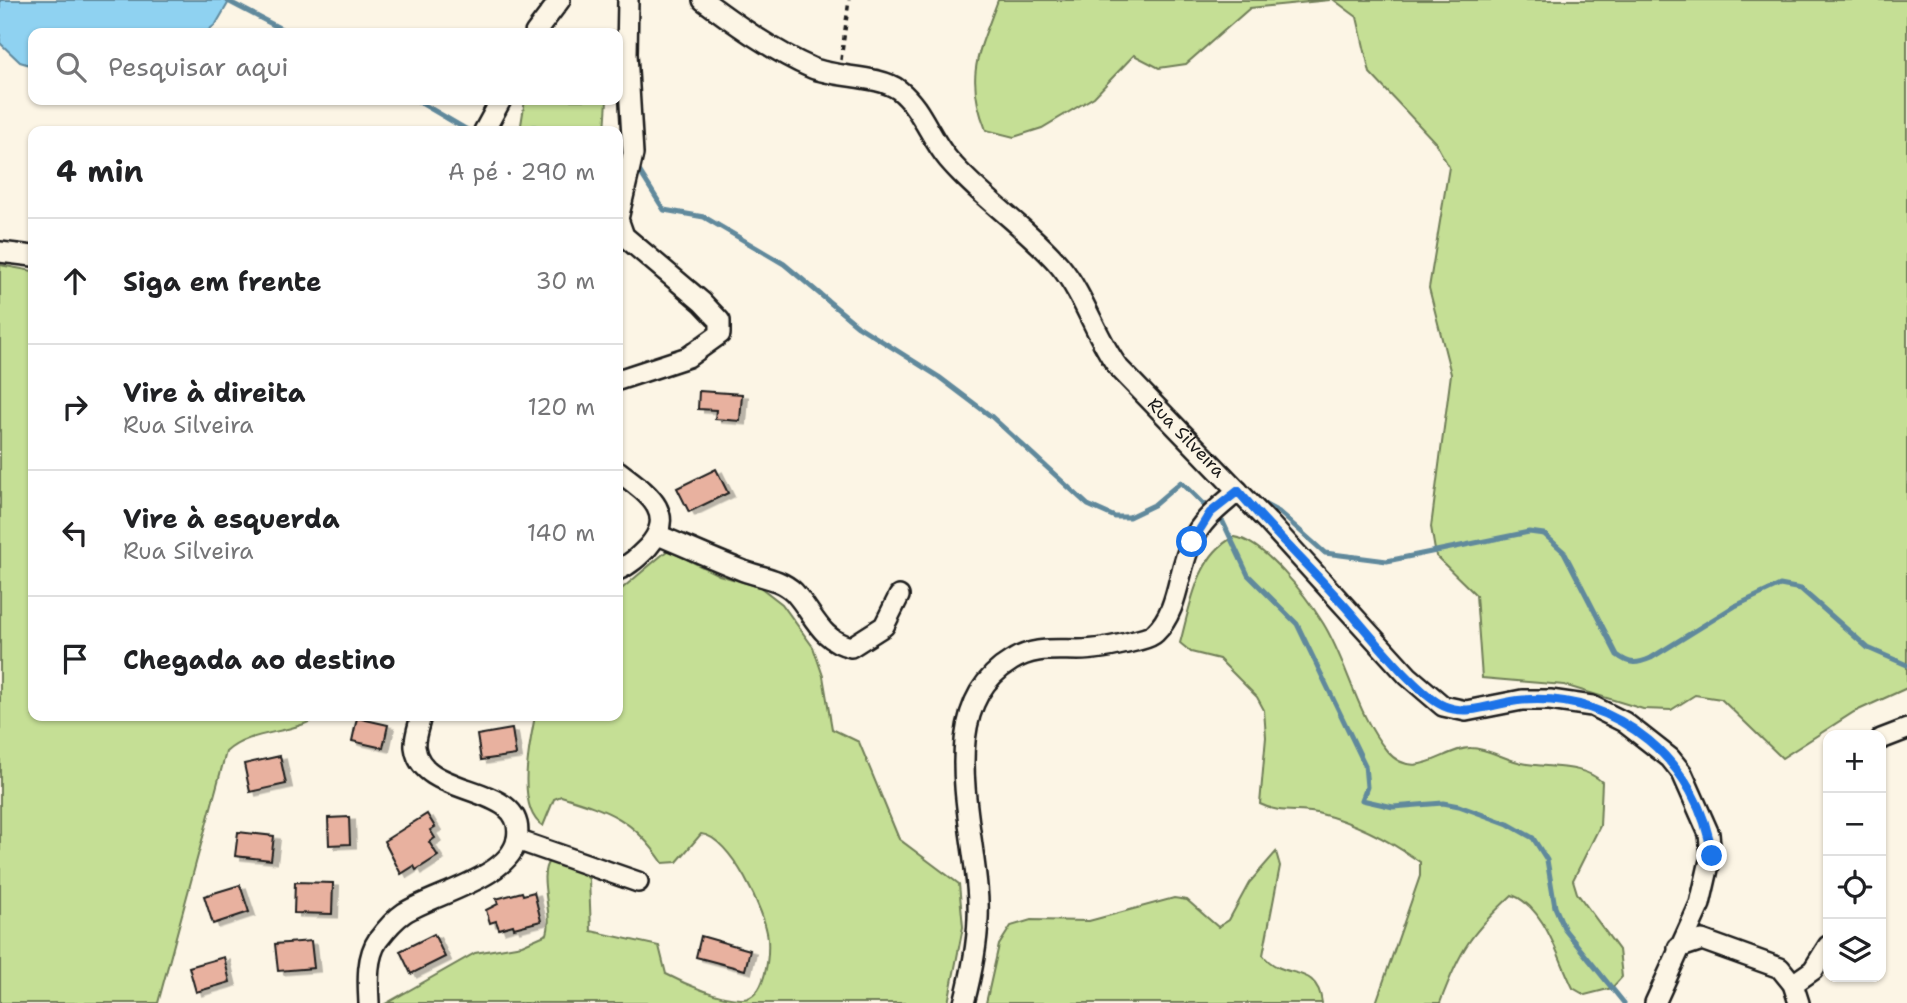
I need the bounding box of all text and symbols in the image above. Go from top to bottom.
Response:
search box [28,28,623,105]
icon: search [52,48,90,86]
text: Pesquisar aqui [108,49,289,84]
text: 4 min [56,151,143,192]
text: A pé · 290 m [448,157,595,187]
icon: ahead [56,262,94,300]
text: Siga em frente [123,264,322,299]
text: 30 m [536,266,595,296]
text: Vire à direita [123,375,305,410]
icon: right [56,388,94,426]
text: 120 m [527,392,595,422]
street label: Rua Silveira [1142,392,1230,483]
text: Rua Silveira [123,410,254,440]
text: Vire à esquerda [123,501,340,536]
icon: left [56,514,94,552]
text: 140 m [527,518,595,548]
route start [1176,526,1207,557]
text: Rua Silveira [123,536,254,566]
icon: arrive [56,640,94,678]
text: Chegada ao destino [123,642,396,677]
map controls [1823,730,1886,982]
button: + [1823,730,1886,793]
button: − [1823,793,1886,856]
route end [1696,840,1727,871]
button: locate [1823,856,1886,919]
button: layers [1823,919,1886,982]

